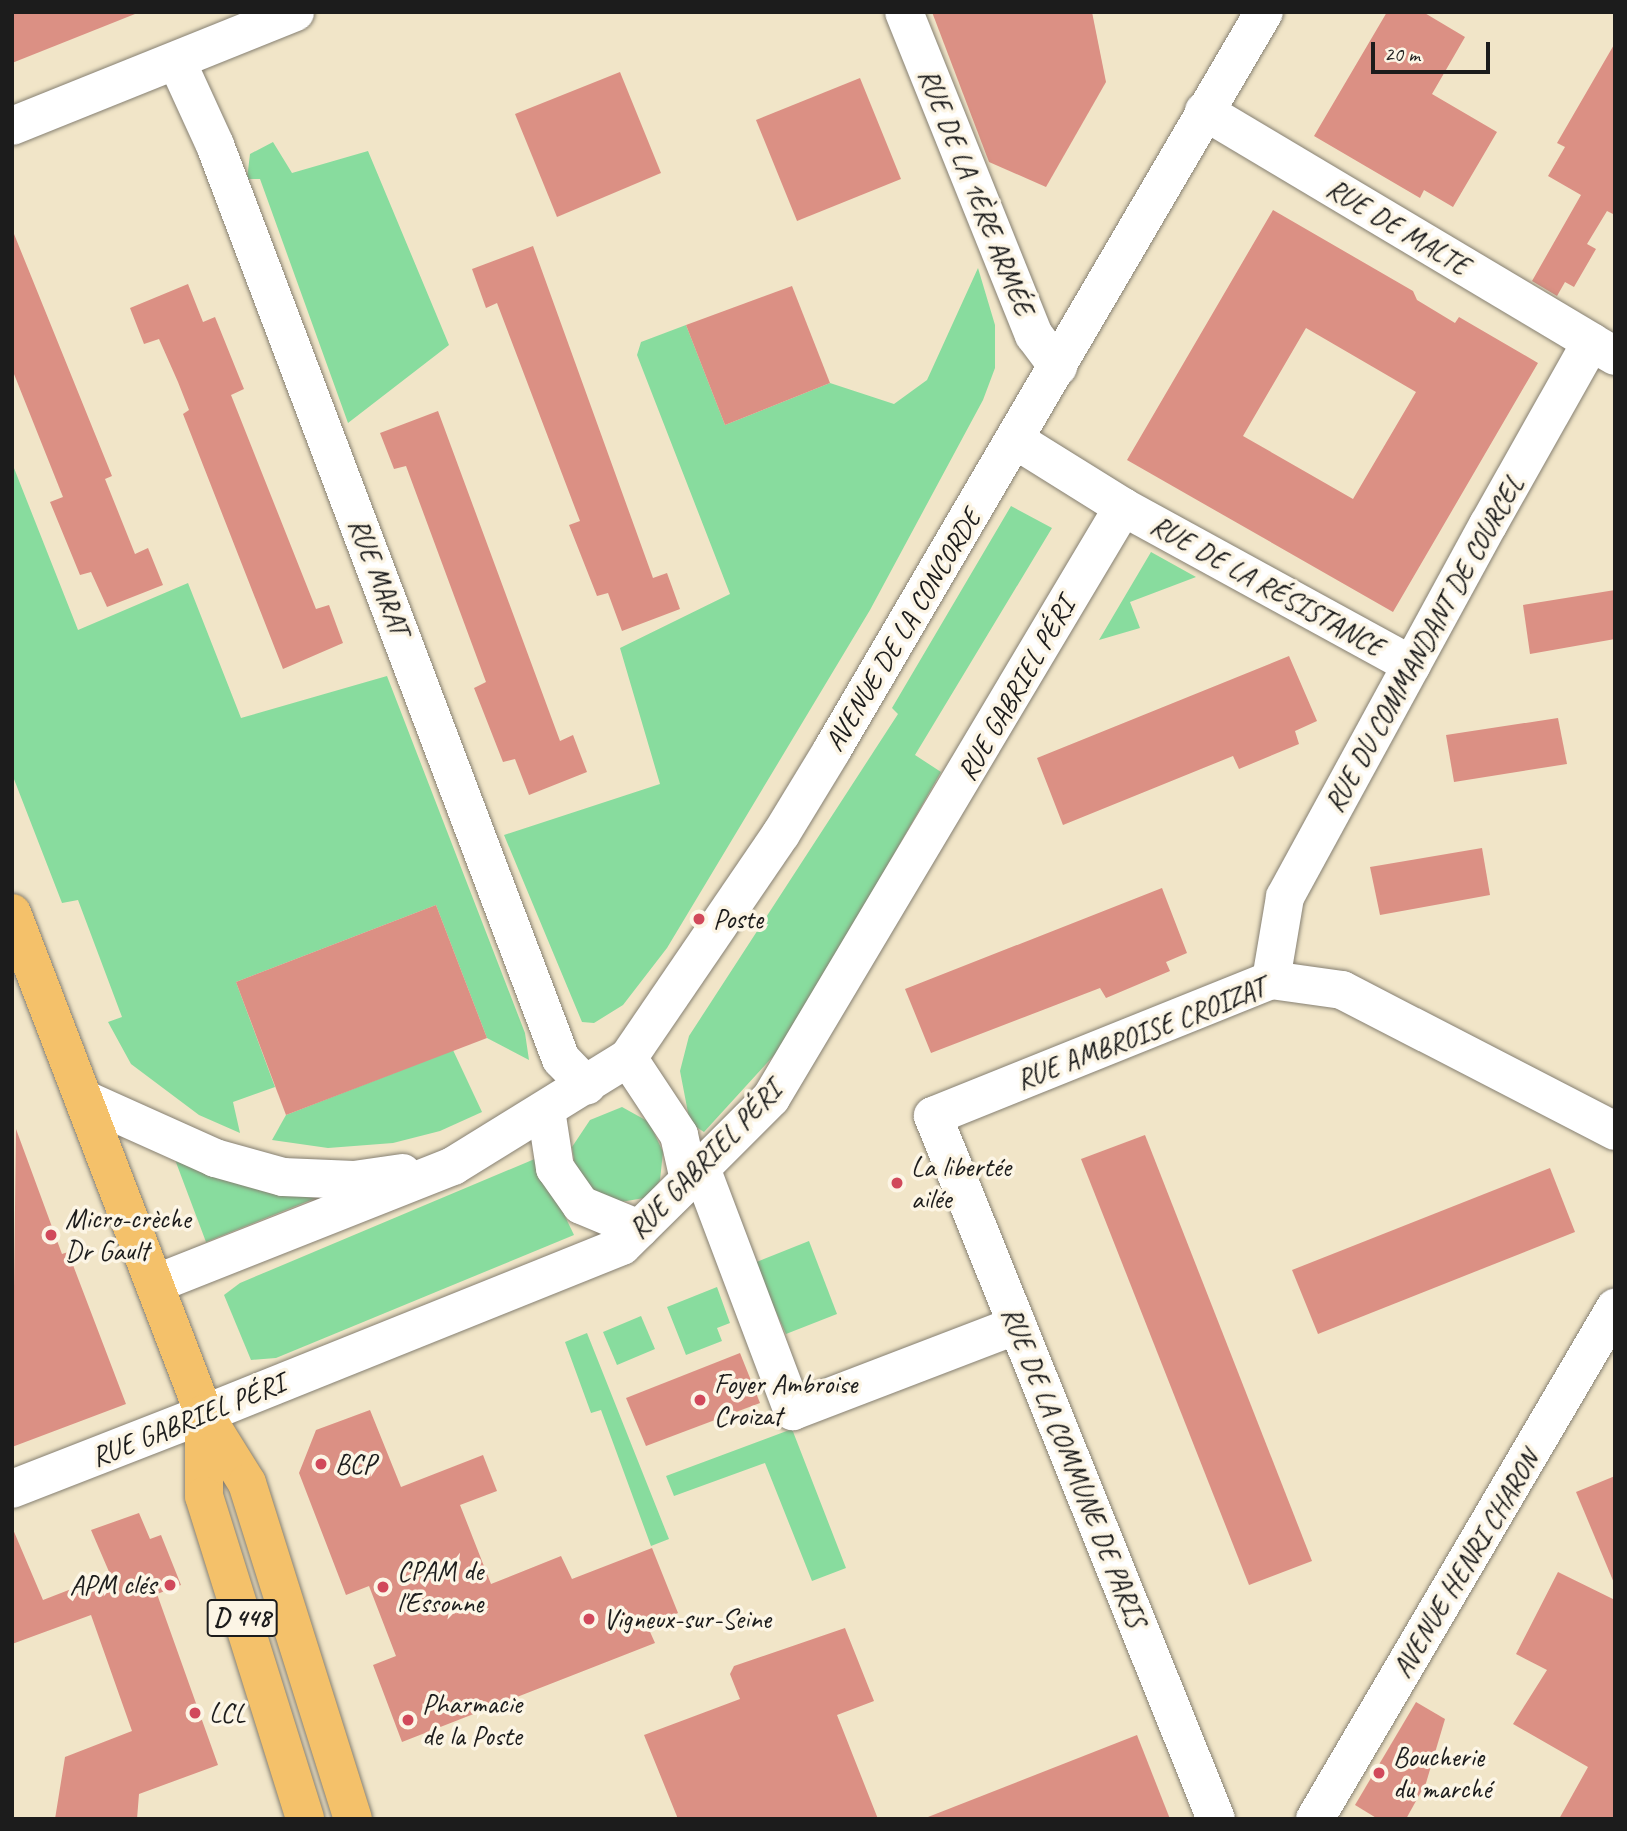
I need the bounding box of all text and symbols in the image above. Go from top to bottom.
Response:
scale bar [1375,28,1494,72]
text: 20 m [1384,41,1420,67]
street label: RUE DE LA 1ÈRE ARMÉE [911,63,1041,321]
street label: RUE DE MALTE [1321,171,1475,283]
street label: RUE DU COMMANDANT DE COURCEL [1317,469,1531,819]
street label: AVENUE DE LA CONCORDE [817,502,989,758]
street label: RUE DE LA RÉSISTANCE [1145,508,1389,664]
street label: RUE MARAT [341,513,417,641]
street label: RUE GABRIEL PÉRI [950,592,1082,786]
place label: Poste [713,902,763,936]
marker: Poste [691,911,707,927]
street label: RUE AMBROISE CROIZAT [1012,971,1270,1097]
street label: RUE GABRIEL PÉRI [622,1075,788,1245]
place label: La libertée ailée [911,1150,1011,1216]
marker: La libertée ailée [889,1175,905,1191]
place label: Micro-crèche Dr Gault [65,1202,191,1268]
marker: Micro-crèche Dr Gault [43,1227,59,1243]
street label: RUE DE LA COMMUNE DE PARIS [994,1302,1154,1632]
street label: RUE GABRIEL PÉRI [87,1366,289,1474]
place label: Foyer Ambroise Croizat [714,1367,857,1433]
marker: Foyer Ambroise Croizat [692,1392,708,1408]
street label: AVENUE HENRI CHARON [1385,1445,1547,1683]
place label: BCP [335,1447,376,1481]
marker: BCP [313,1456,329,1472]
place label: CPAM de l'Essonne [397,1554,483,1620]
place label: APM clés [70,1568,156,1602]
marker: APM clés [162,1577,178,1593]
marker: CPAM de l'Essonne [375,1579,391,1595]
road number: D 448 [205,1596,279,1640]
place label: Vigneux-sur-Seine [603,1602,771,1636]
marker: Vigneux-sur-Seine [581,1611,597,1627]
place label: Pharmacie de la Poste [422,1687,523,1753]
place label: LCL [209,1696,246,1730]
marker: LCL [187,1705,203,1721]
marker: Pharmacie de la Poste [400,1712,416,1728]
place label: Boucherie du marché [1393,1740,1491,1806]
marker: Boucherie du marché [1371,1765,1387,1781]

